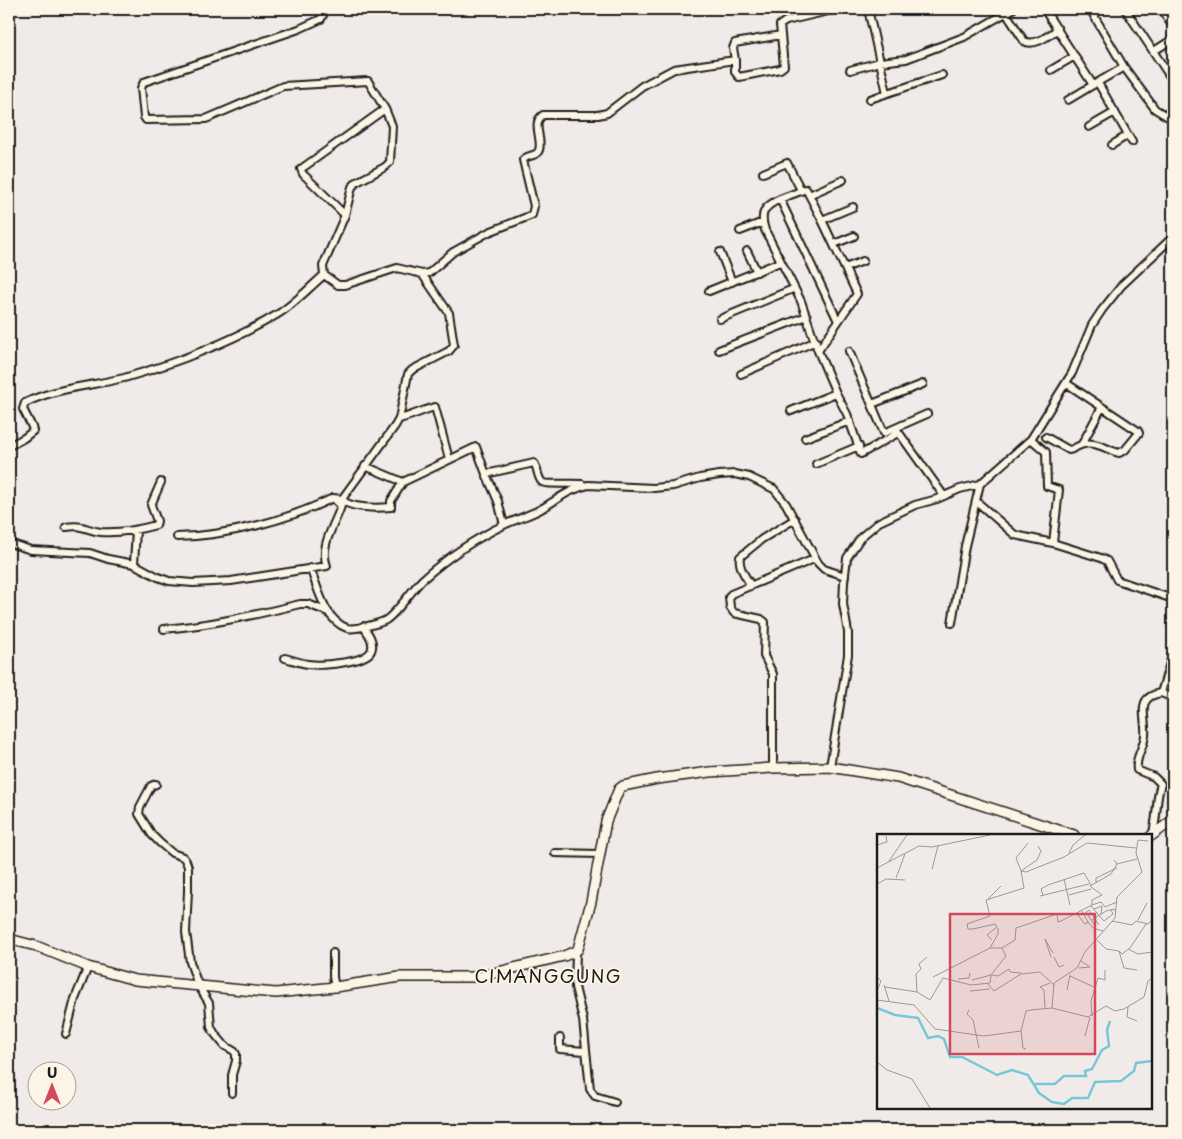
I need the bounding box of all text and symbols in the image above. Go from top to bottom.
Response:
inset map [877,834,1152,1109]
district label: CIMANGGUNG [474,962,622,989]
north arrow [28,1062,78,1112]
text: U [47,1062,57,1083]

